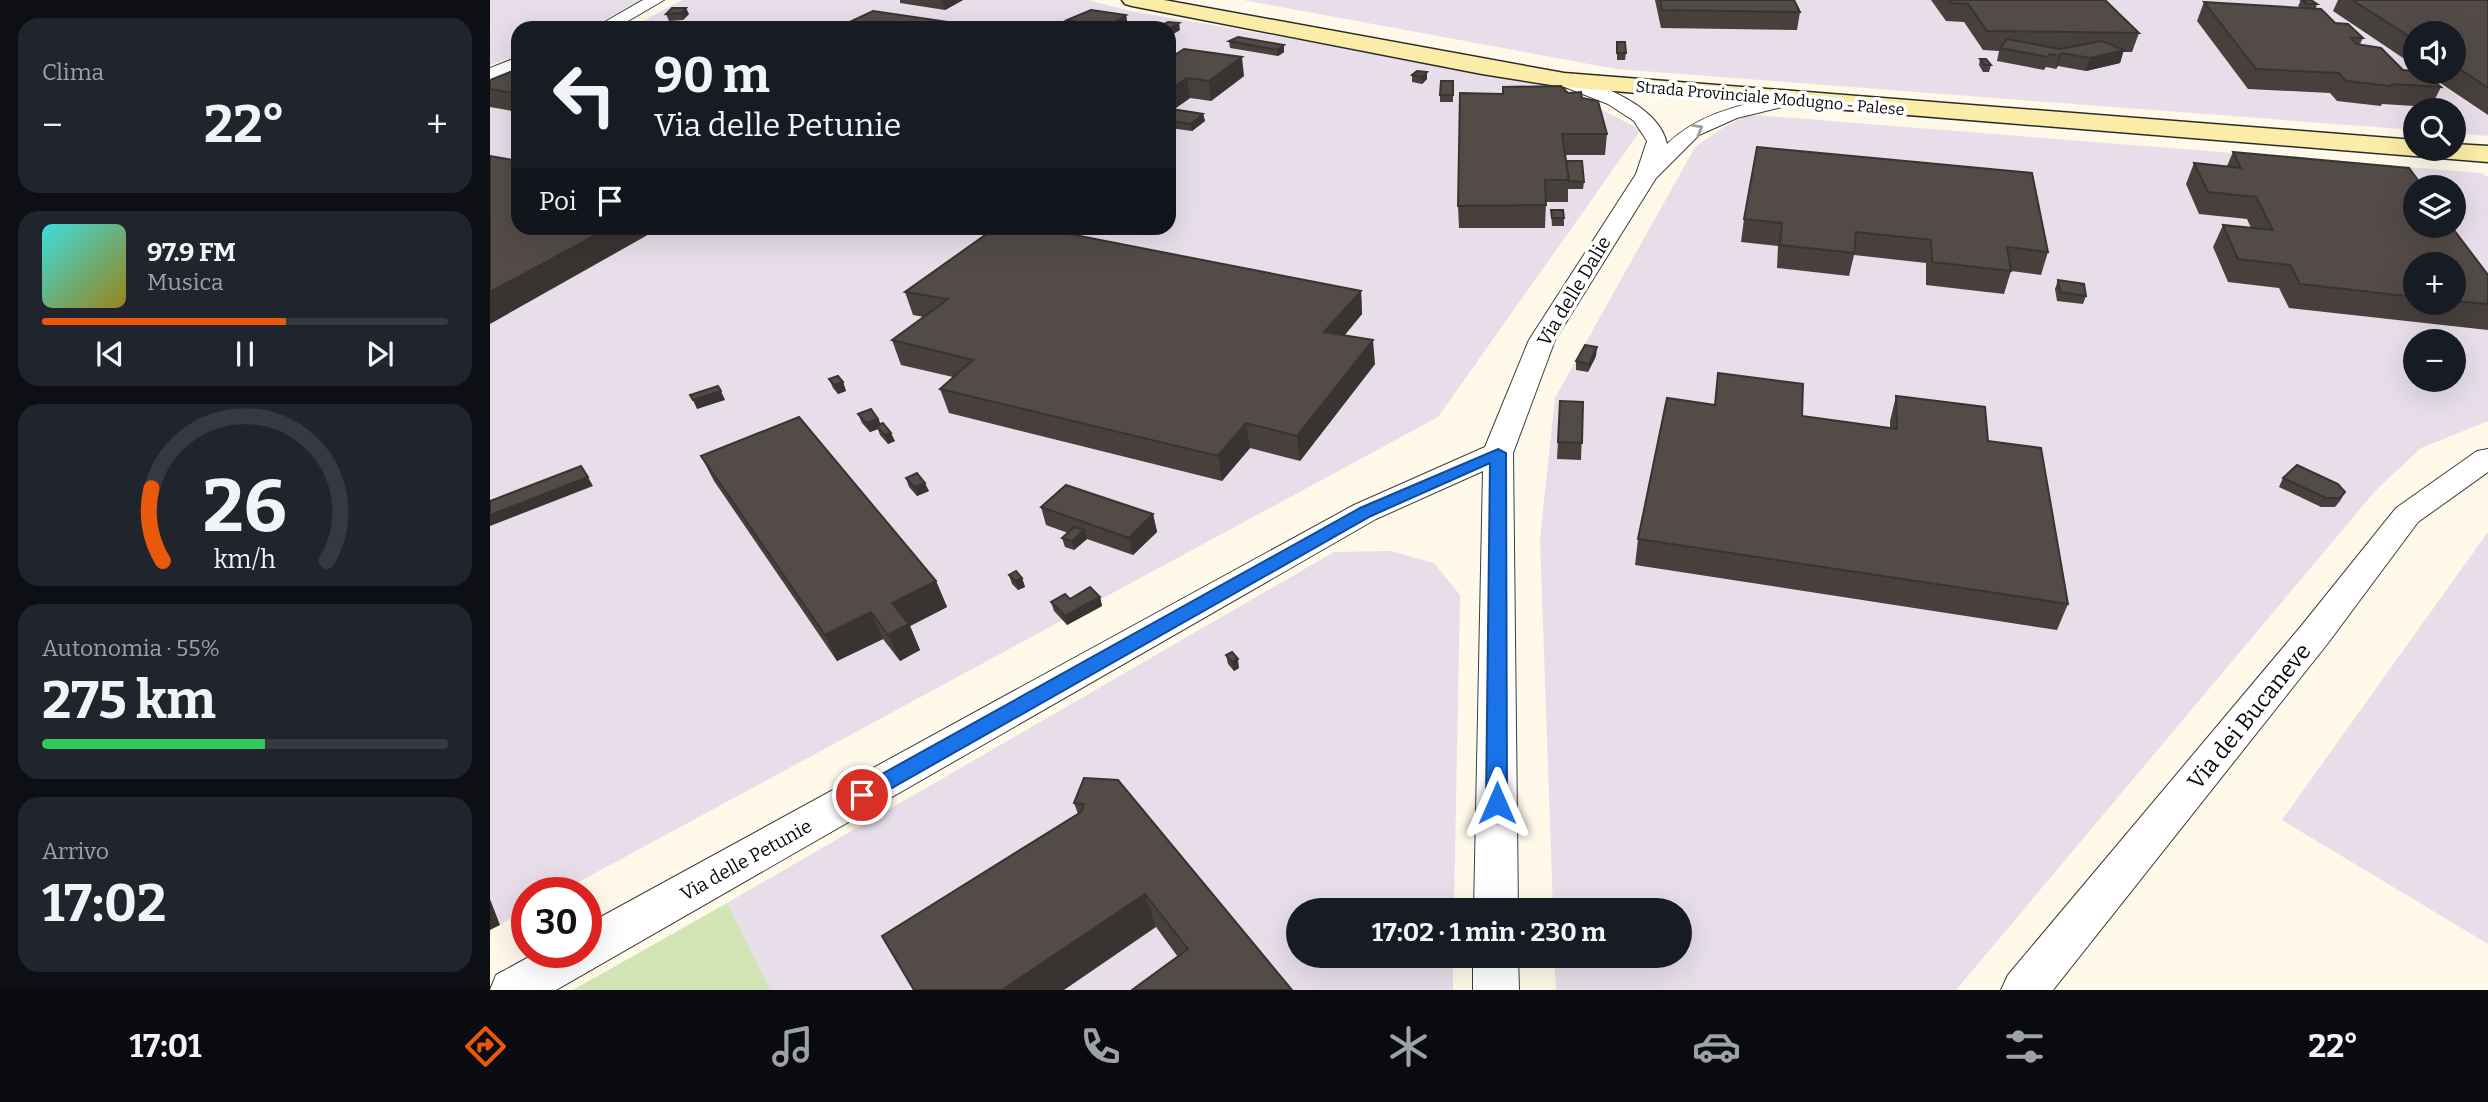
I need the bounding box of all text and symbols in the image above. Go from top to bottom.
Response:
map controls [2403,21,2466,392]
button: sound [2403,21,2466,84]
text: 90 m [654,46,770,105]
icon: left [539,49,630,140]
text: Clima [42,58,104,86]
street label: Strada Provinciale Modugno - Palese [1635,77,1905,119]
text: 22° [204,93,285,156]
button: search [2403,98,2466,161]
text: − [42,102,63,148]
text: + [426,102,448,148]
text: Via delle Petunie [654,106,901,144]
one-way arrow [1691,124,1704,137]
button: layers [2403,175,2466,238]
icon: arrive [591,182,629,220]
text: Poi [539,186,577,217]
street label: Via delle Dalie [1532,232,1616,350]
text: 97.9 FM [147,237,236,268]
button: + [2403,252,2466,315]
text: Musica [147,268,224,296]
button: − [2403,329,2466,392]
icon: previous [91,335,129,373]
icon: pause [226,335,264,373]
icon: next [361,335,399,373]
text: 26 [203,463,287,550]
text: km/h [214,545,276,575]
text: Autonomia · 55% [42,634,220,662]
street label: Via dei Bucaneve [2181,637,2317,795]
text: 275 km [42,669,216,732]
pin [832,765,892,825]
position arrow [1460,766,1534,840]
icon: arrive [843,776,881,814]
street label: Via delle Petunie [676,814,816,906]
text: Arrivo [42,837,109,865]
text: 17:02 [42,872,166,935]
speed limit sign: 30 [511,877,602,968]
text: 17:02 · 1 min · 230 m [1372,917,1606,948]
icon: directions [461,1022,510,1071]
icon: music [768,1022,817,1071]
icon: phone [1076,1022,1125,1071]
icon: climate [1384,1022,1433,1071]
icon: car [1692,1022,1741,1071]
icon: filters [2000,1022,2049,1071]
text: 17:01 [129,1027,202,1065]
text: 22° [2308,1027,2358,1065]

